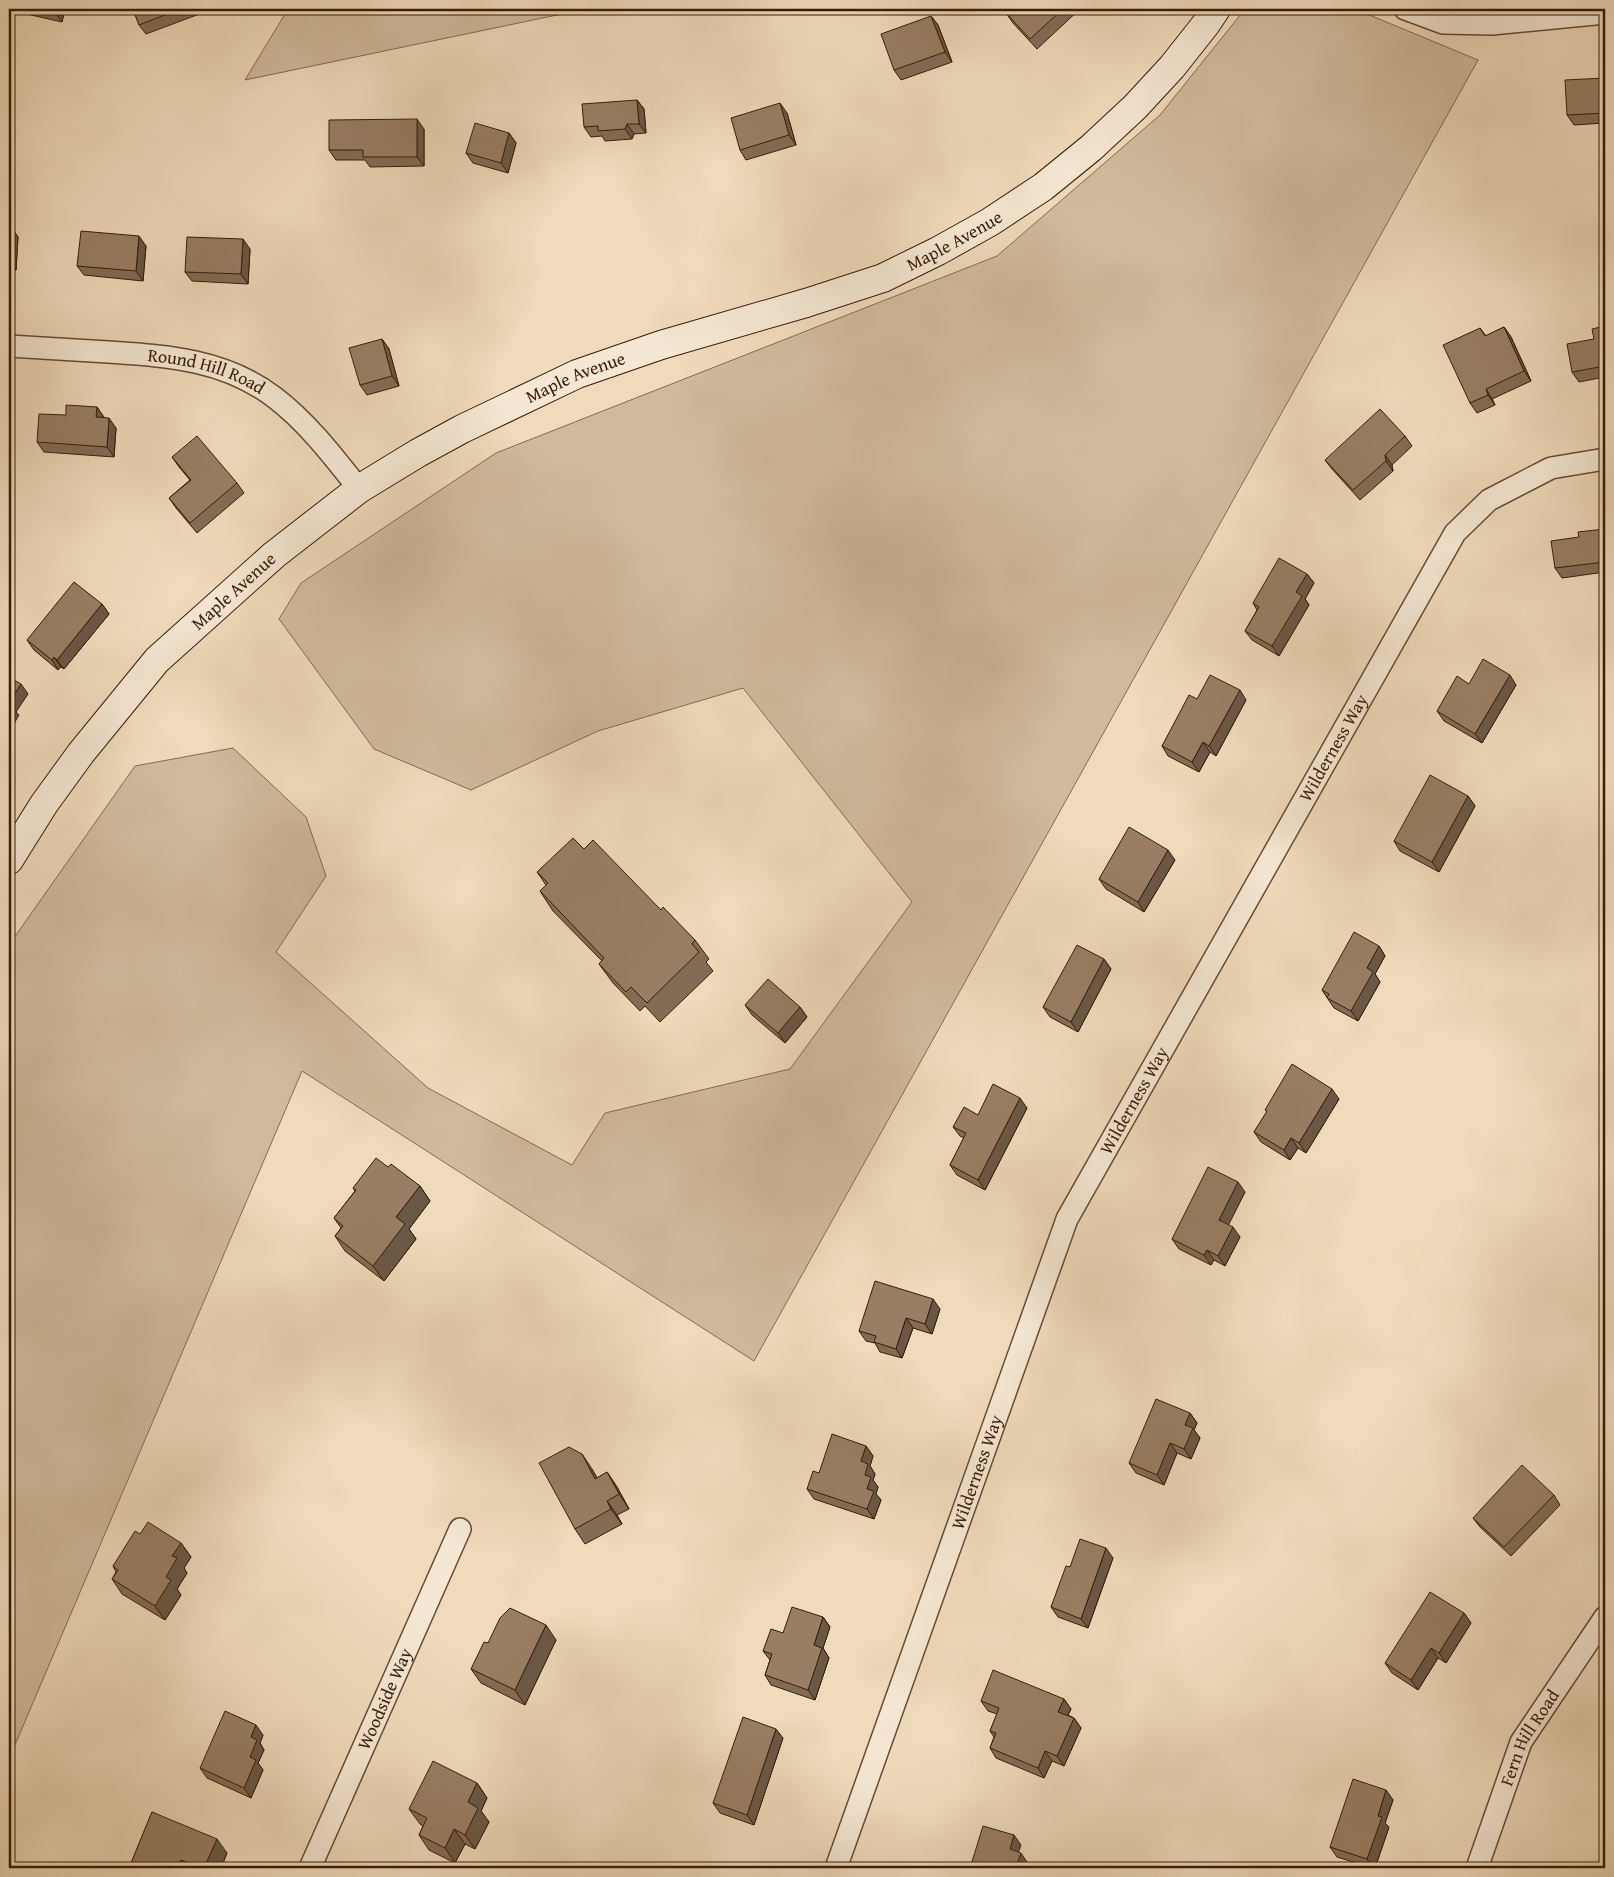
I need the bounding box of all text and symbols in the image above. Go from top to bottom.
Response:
street label: Maple Avenue [902,203,1008,278]
street label: Round Hill Road [147,341,271,401]
street label: Maple Avenue [521,344,629,410]
street label: Maple Avenue [185,546,282,636]
street label: Wilderness Way [1292,689,1374,807]
street label: Wilderness Way [1092,1041,1175,1159]
street label: Wilderness Way [944,1411,1009,1533]
street label: Woodside Way [350,1643,419,1754]
street label: Fern Hill Road [1493,1683,1566,1790]

